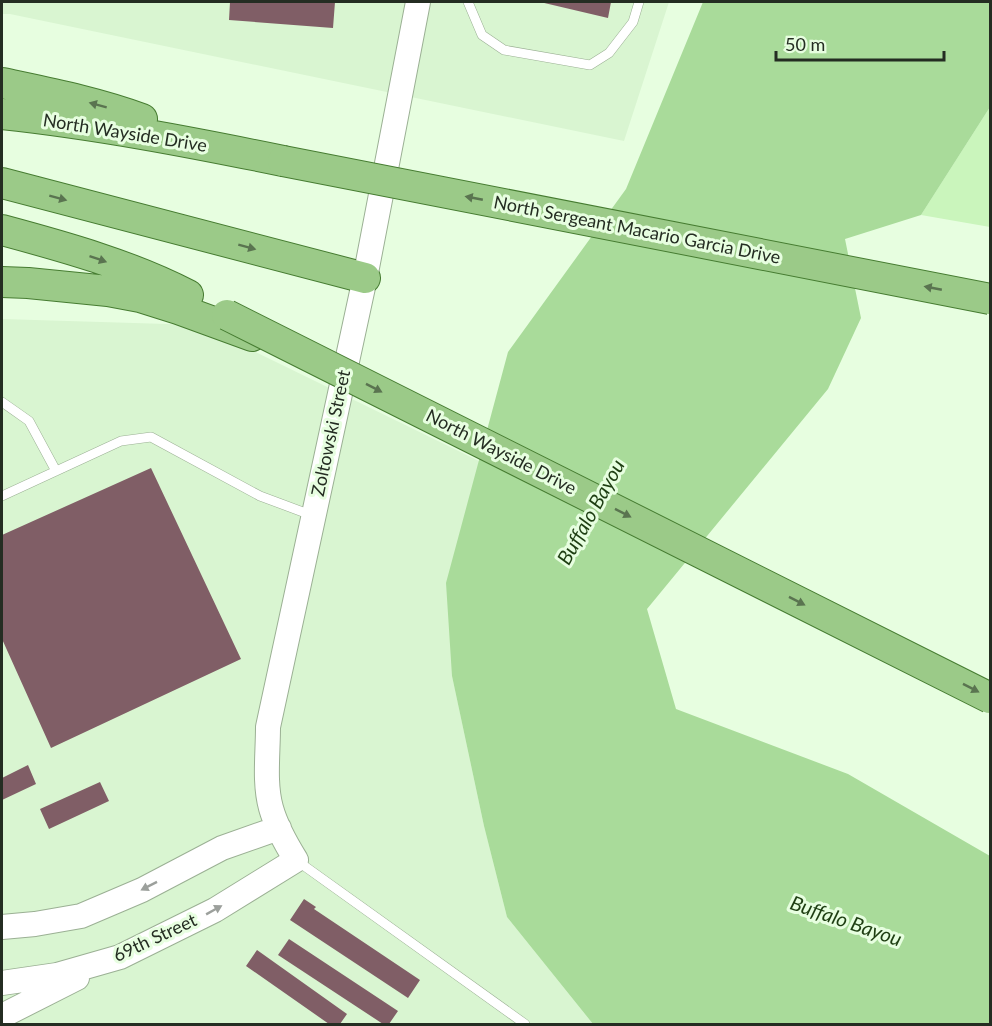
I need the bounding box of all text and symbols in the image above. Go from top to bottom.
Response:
scale bar [776,24,944,62]
text: 50 m [785,33,825,55]
one-way arrow [88,100,107,110]
street label: North Wayside Drive [42,108,209,156]
street label: North Sergeant Macario Garcia Drive [492,190,782,268]
one-way arrow [49,193,67,203]
one-way arrow [464,193,483,202]
one-way arrow [238,243,256,252]
one-way arrow [89,254,107,264]
one-way arrow [923,283,942,292]
street label: Zoltowski Street [306,367,354,498]
one-way arrow [365,383,382,393]
street label: North Wayside Drive [423,404,580,499]
water label: Buffalo Bayou [551,455,629,568]
one-way arrow [615,508,632,518]
one-way arrow [789,596,806,605]
one-way arrow [963,683,980,693]
one-way arrow [141,881,158,891]
water label: Buffalo Bayou [787,890,905,950]
one-way arrow [206,905,223,915]
street label: 69th Street [109,908,200,966]

